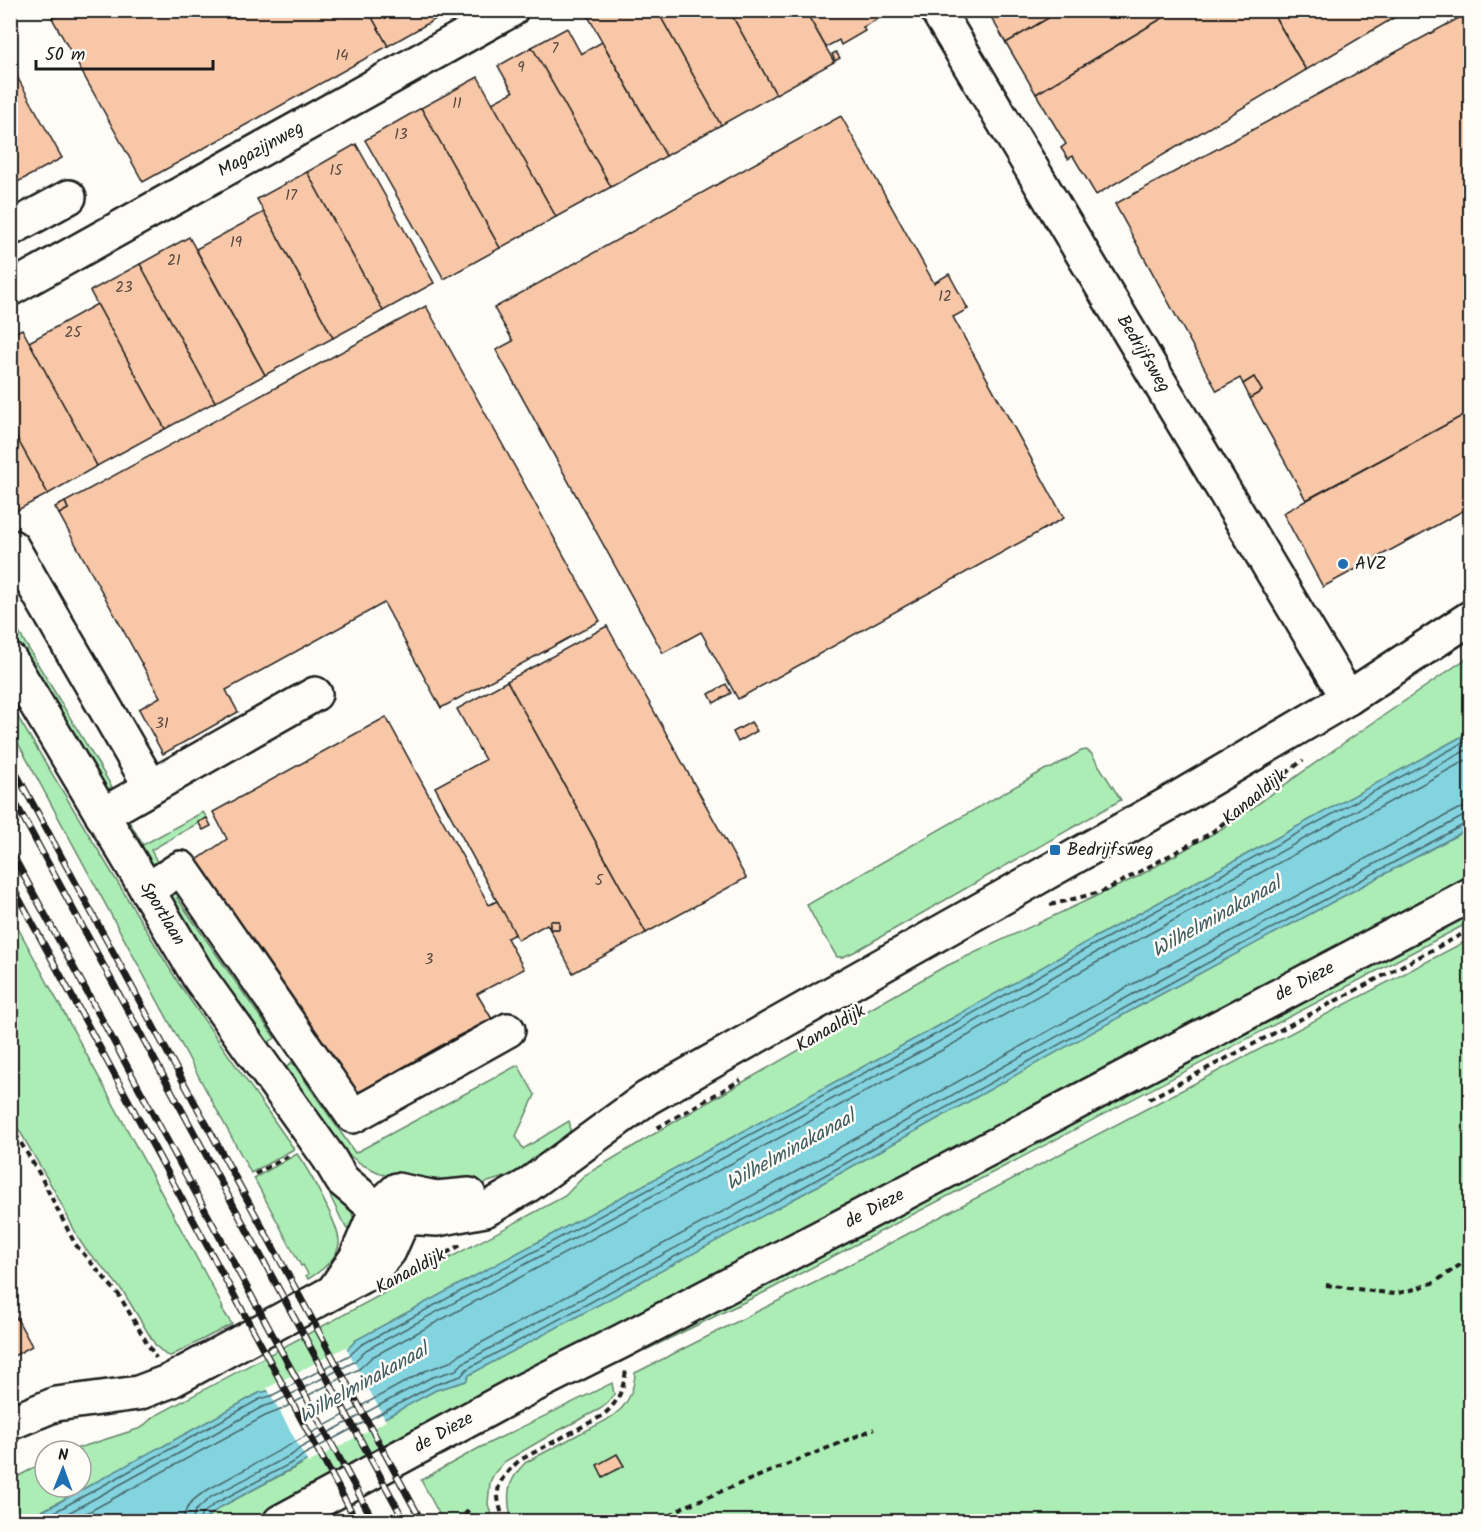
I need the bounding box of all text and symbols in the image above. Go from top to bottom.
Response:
scale bar [36,33,213,71]
house number: 7 [552,37,560,61]
text: 50 m [45,41,85,70]
house number: 14 [336,44,348,68]
house number: 9 [517,56,525,80]
house number: 11 [452,92,462,116]
street label: Magazijnweg [213,114,309,186]
house number: 13 [394,123,408,147]
house number: 15 [330,159,343,183]
house number: 17 [285,184,298,208]
house number: 19 [230,231,243,255]
house number: 21 [167,249,181,273]
house number: 23 [115,276,133,300]
house number: 12 [938,285,952,309]
street label: Bedrijfsweg [1108,309,1178,399]
house number: 25 [65,321,82,345]
place label: AVZ [1355,550,1387,579]
marker: AVZ [1336,557,1350,571]
house number: 31 [155,712,169,736]
street label: Kanaaldijk [1216,762,1294,833]
place label: Bedrijfsweg [1067,836,1154,865]
marker: Bedrijfsweg [1048,843,1062,857]
water label: Wilhelminakanaal [1146,867,1291,967]
house number: 5 [595,869,604,893]
street label: Sportlaan [132,876,192,952]
house number: 3 [425,948,434,972]
street label: de Dieze [1270,954,1340,1010]
street label: Kanaaldijk [791,997,872,1061]
water label: Wilhelminakanaal [720,1100,865,1200]
street label: de Dieze [840,1181,910,1237]
street label: Kanaaldijk [371,1241,452,1303]
water label: Wilhelminakanaal [293,1333,438,1433]
street label: de Dieze [409,1405,479,1461]
north arrow [33,1439,93,1499]
text: N [58,1443,69,1468]

